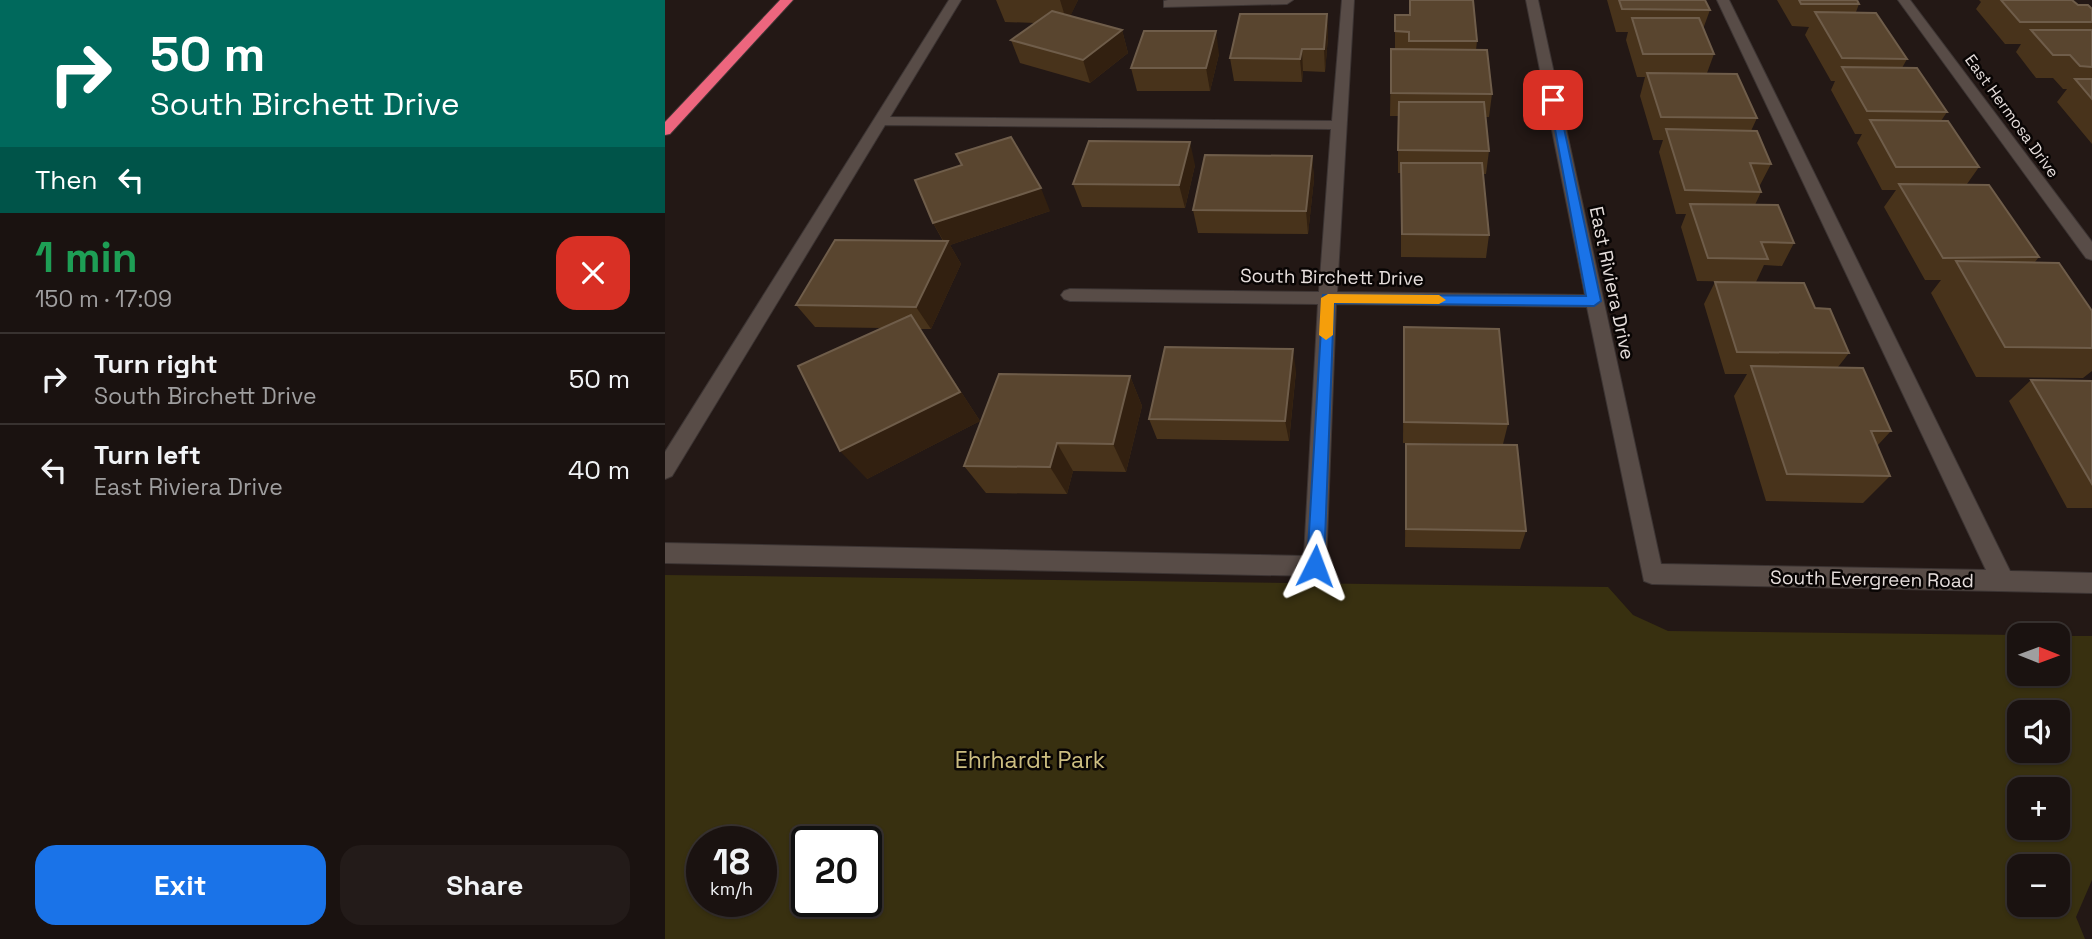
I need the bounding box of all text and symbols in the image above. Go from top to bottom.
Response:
text: 50 m [150,23,265,85]
icon: right [35,28,126,119]
street label: East Hermosa Drive [1960,50,2064,182]
pin [1523,70,1583,130]
icon: arrive [1534,81,1572,119]
text: South Birchett Drive [150,84,460,124]
icon: left [112,161,150,199]
text: Then [35,163,98,197]
street label: East Riviera Drive [1584,204,1640,362]
text: 1 min [35,231,138,284]
button: close [556,236,630,310]
street label: South Birchett Drive [1240,263,1424,291]
text: 150 m · 17:09 [35,284,172,314]
text: Turn right [94,347,218,381]
icon: right [35,360,73,398]
text: 50 m [569,362,630,396]
text: South Birchett Drive [94,381,317,411]
text: Turn left [94,438,201,472]
icon: left [35,451,73,489]
text: 40 m [568,453,630,487]
text: East Riviera Drive [94,472,283,502]
position arrow [1278,529,1352,603]
street label: South Evergreen Road [1770,565,1974,593]
north arrow [2007,623,2070,686]
map controls [2007,623,2070,917]
button: sound [2007,700,2070,763]
park label: Ehrhardt Park [955,745,1105,775]
button: + [2007,777,2070,840]
speed limit sign: 20 [791,826,882,917]
text: 18 [713,840,750,884]
button: Exit [35,845,326,925]
button: Share [340,845,630,925]
button: − [2007,854,2070,917]
text: km/h [710,877,753,900]

